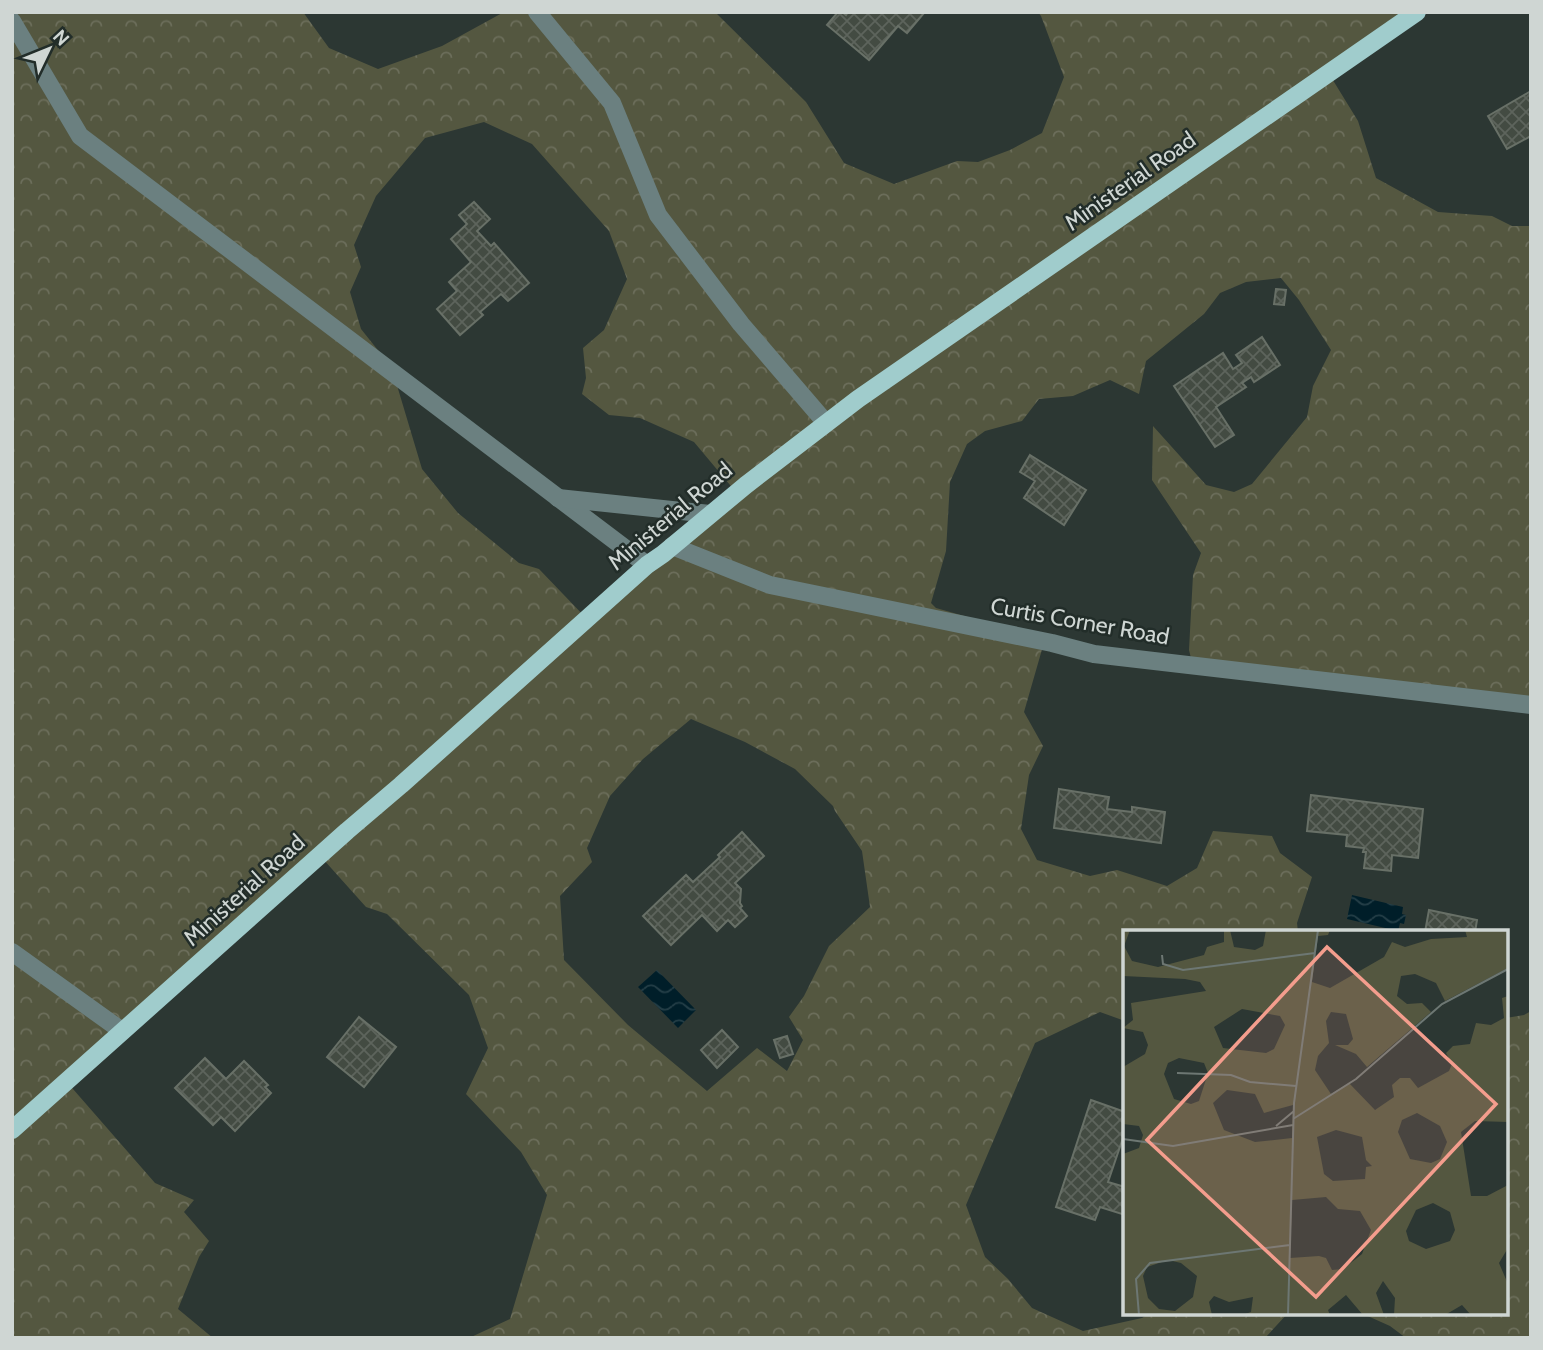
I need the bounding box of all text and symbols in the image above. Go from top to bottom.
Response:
north arrow [14,14,84,84]
text: N [48,25,74,51]
street label: Ministerial Road [1059,125,1201,237]
street label: Ministerial Road [602,456,738,576]
street label: Curtis Corner Road [988,591,1172,651]
street label: Ministerial Road [178,828,310,952]
inset map [1123,930,1508,1315]

